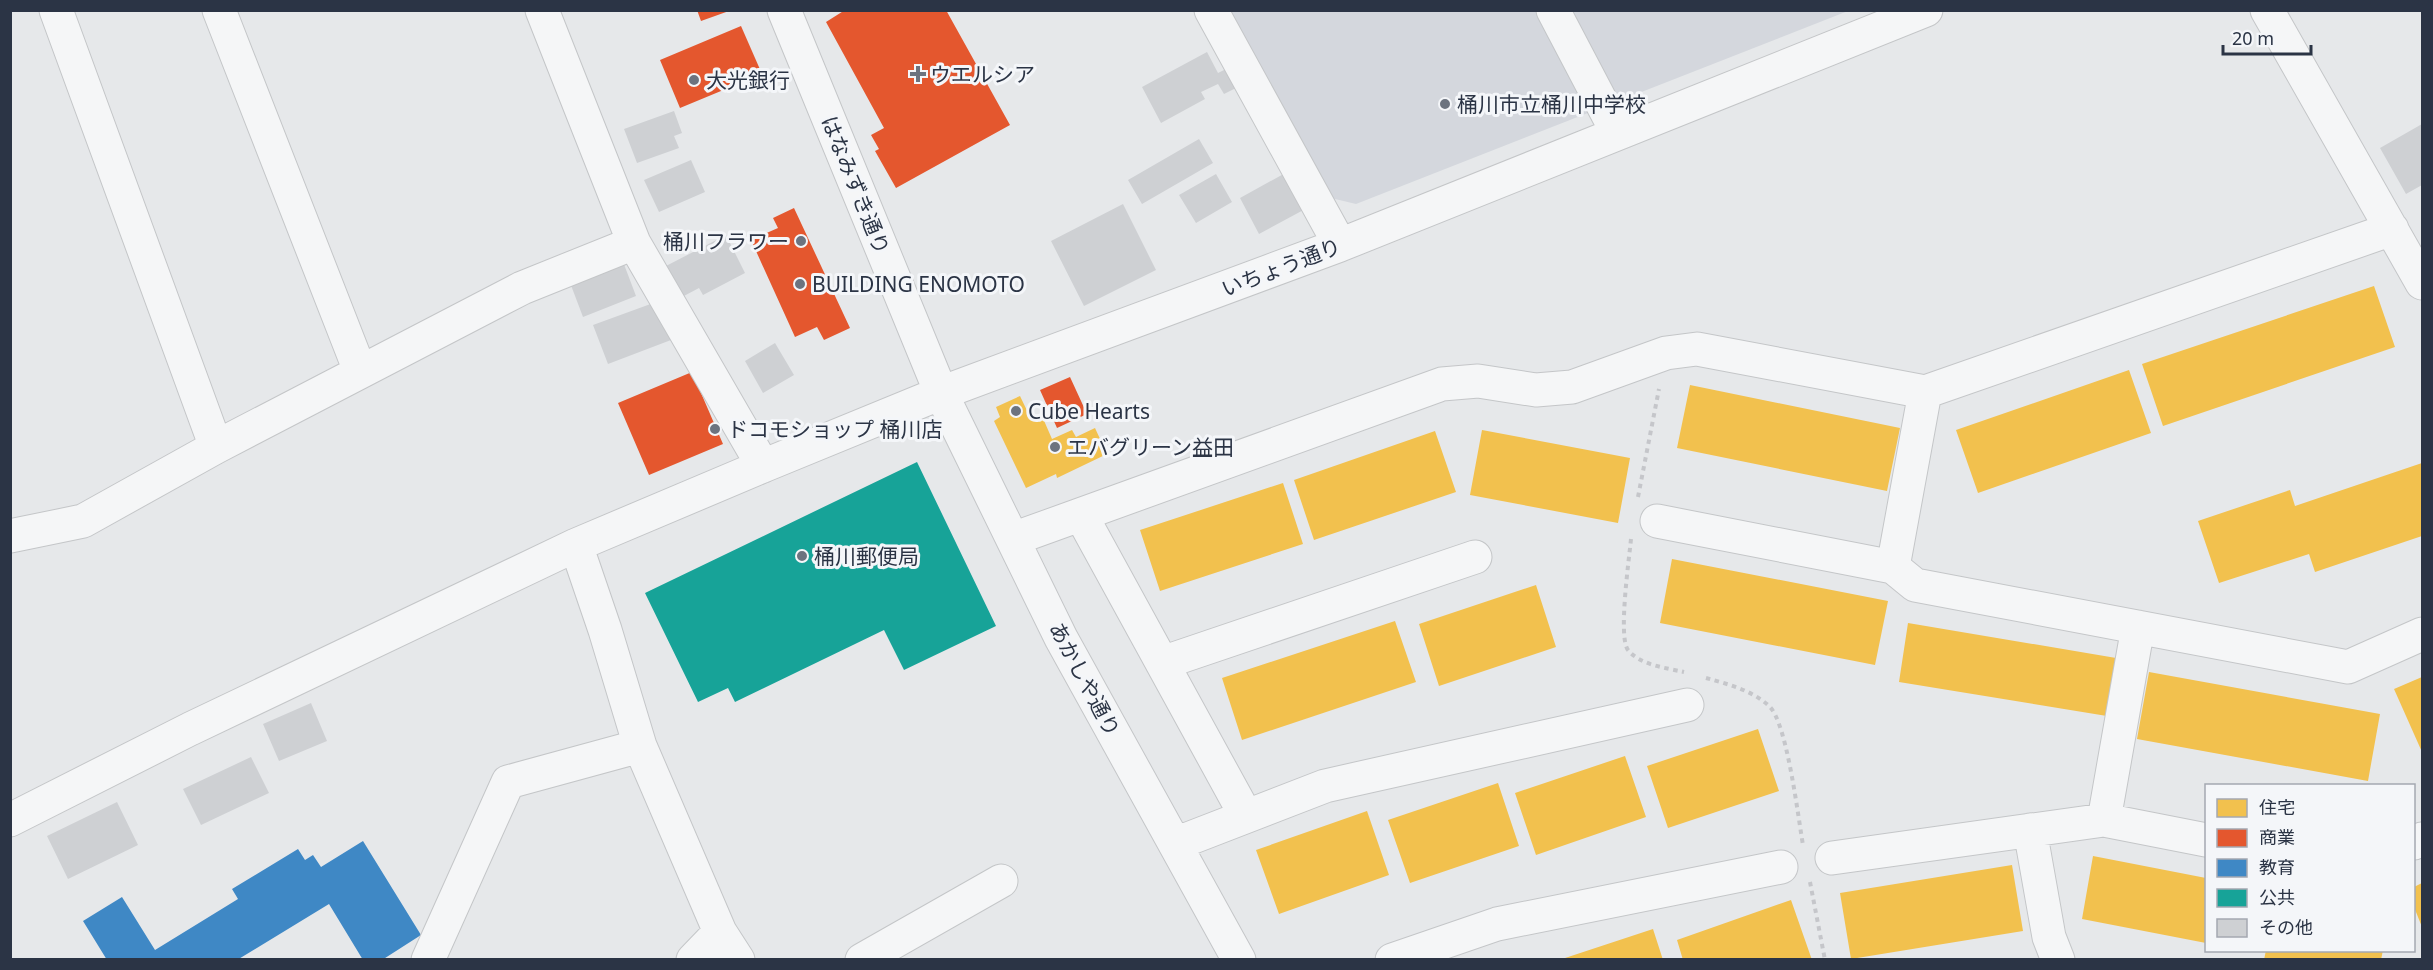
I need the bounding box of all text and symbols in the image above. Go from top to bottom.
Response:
scale bar [2223,18,2312,56]
text: 20 m [2232,26,2274,50]
place label: ウエルシア [930,60,1035,88]
place label: 大光銀行 [706,66,790,94]
marker: ウエルシア [911,67,925,81]
marker: 大光銀行 [687,73,701,87]
place label: 桶川市立桶川中学校 [1457,90,1646,118]
marker: 桶川市立桶川中学校 [1438,97,1452,111]
street label: はなみずき通り [815,112,897,258]
place label: 桶川フラワー [663,227,789,255]
street label: いちょう通り [1217,231,1345,303]
marker: 桶川フラワー [794,234,808,248]
place label: BUILDING ENOMOTO [812,270,1025,298]
marker: BUILDING ENOMOTO [793,277,807,291]
place label: Cube Hearts [1028,397,1150,425]
marker: Cube Hearts [1009,404,1023,418]
place label: ドコモショップ 桶川店 [727,415,942,443]
marker: ドコモショップ 桶川店 [708,422,722,436]
place label: エバグリーン益田 [1067,433,1234,461]
marker: エバグリーン益田 [1048,440,1062,454]
place label: 桶川郵便局 [814,542,919,570]
marker: 桶川郵便局 [795,549,809,563]
street label: あかしや通り [1043,617,1127,741]
legend [2205,784,2415,952]
text: 住宅 [2259,795,2295,819]
text: 商業 [2259,825,2295,849]
text: 教育 [2259,855,2295,879]
text: 公共 [2259,885,2295,909]
text: その他 [2259,915,2313,939]

